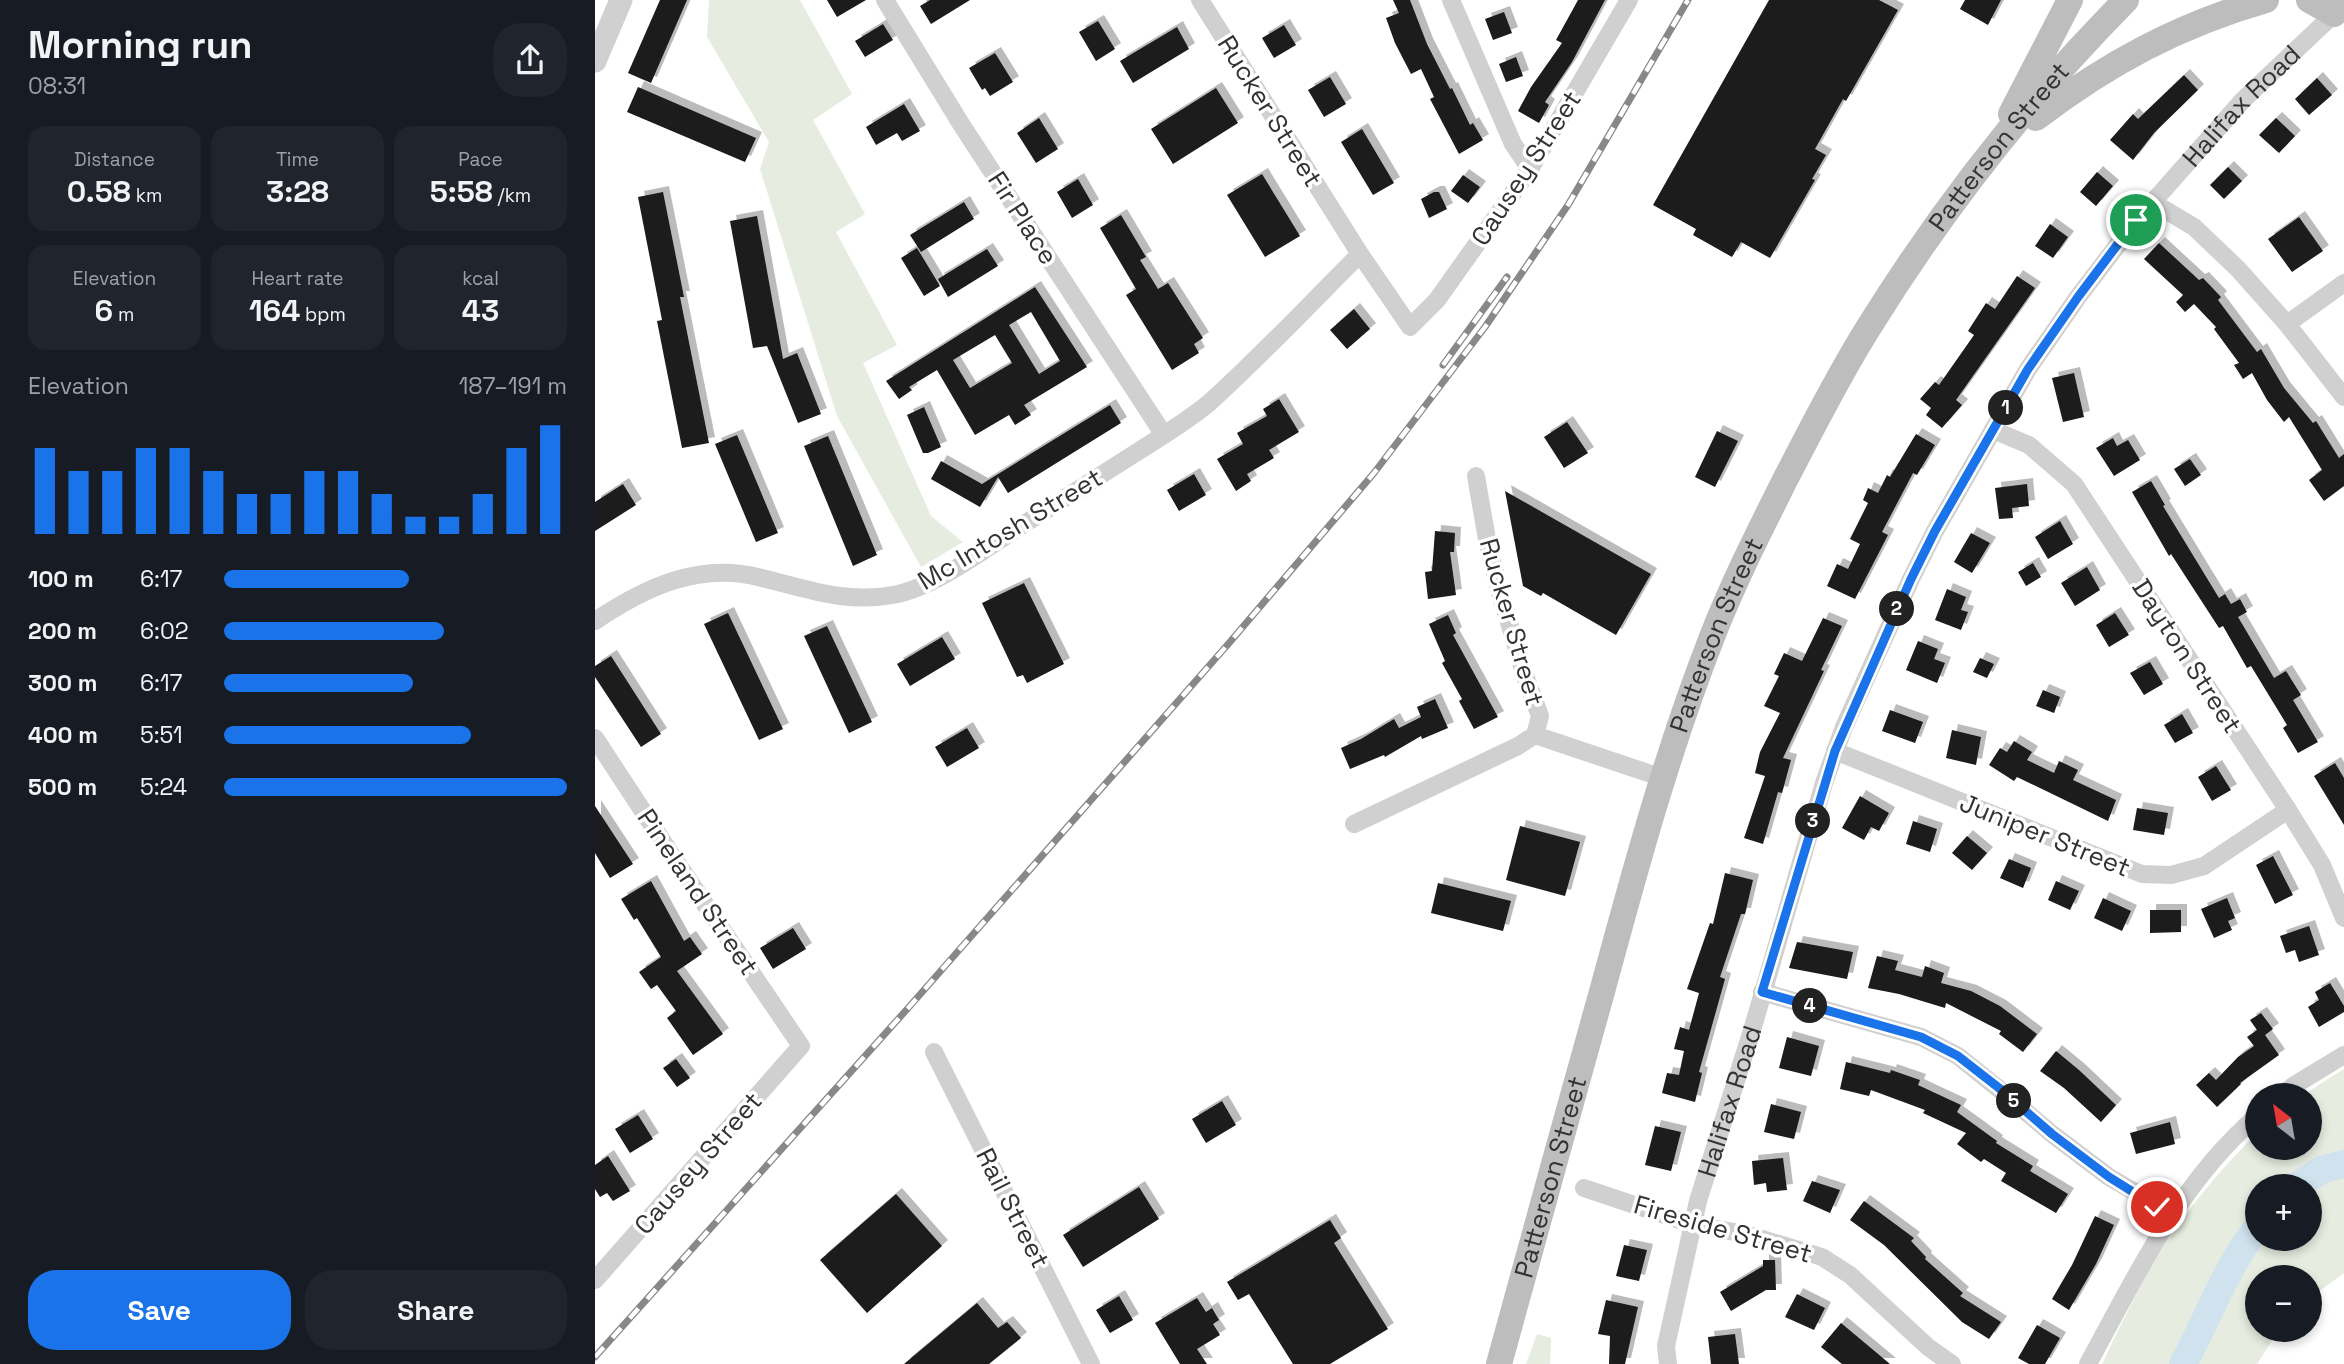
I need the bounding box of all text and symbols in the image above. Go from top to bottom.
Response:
text: Morning run [28,21,253,69]
button: share [493,23,567,97]
street label: Rucker Street [1210,29,1330,193]
street label: Halifax Road [2175,37,2308,174]
street label: Patterson Street [1921,55,2077,238]
text: 08:31 [28,71,86,101]
street label: Causey Street [1463,84,1589,252]
text: Distance [74,147,155,172]
text: Time [276,147,319,172]
text: Pace [458,147,503,172]
street label: Fir Place [980,165,1066,271]
text: 0.58 [67,172,131,211]
text: 3:28 [266,172,329,211]
text: 5:58 [430,172,493,211]
text: km [131,183,162,208]
text: /km [493,183,531,208]
pin [2106,190,2166,250]
icon: arrive [2117,201,2155,239]
text: Elevation [73,266,156,291]
text: Heart rate [251,266,344,291]
text: kcal [462,266,499,291]
text: 6 [95,291,113,330]
text: 164 [249,291,300,330]
text: 43 [462,291,499,330]
text: m [113,302,134,327]
text: bpm [300,302,346,327]
text: Elevation [28,371,129,401]
text: 187–191 m [459,371,567,401]
pin: 1 [1989,390,2023,426]
text: 1 [2001,395,2010,420]
street label: Mc Intosh Street [911,460,1109,598]
street label: Patterson Street [1662,532,1771,737]
street label: Rucker Street [1472,534,1552,710]
text: 100 m [28,564,94,594]
text: 6:17 [140,564,182,594]
street label: Dayton Street [2124,572,2250,740]
pin: 2 [1879,592,1915,626]
text: 2 [1891,596,1902,621]
text: 200 m [28,616,97,646]
text: 6:02 [140,616,189,646]
text: 300 m [28,668,97,698]
text: 6:17 [140,668,182,698]
text: 400 m [28,720,98,750]
text: 5:51 [140,720,183,750]
text: 500 m [28,772,97,802]
text: 5:24 [140,772,187,802]
street label: Juniper Street [1955,785,2135,885]
street label: Pineland Street [630,802,766,982]
pin: 3 [1795,804,1831,838]
text: 3 [1807,808,1818,833]
pin: 4 [1793,988,1827,1024]
text: 4 [1803,993,1816,1018]
street label: Halifax Road [1690,1022,1769,1181]
street label: Patterson Street [1506,1072,1595,1282]
north arrow [2245,1083,2322,1160]
map controls [2245,1083,2322,1342]
pin: 5 [1997,1084,2031,1118]
street label: Causey Street [627,1085,769,1241]
text: 5 [2008,1088,2019,1113]
street label: Rail Street [968,1142,1058,1274]
button: + [2245,1174,2322,1251]
pin [2127,1177,2187,1237]
street label: Fireside Street [1630,1187,1816,1271]
icon: check [2138,1188,2176,1226]
button: − [2245,1265,2322,1342]
button: Save [28,1270,291,1350]
button: Share [305,1270,567,1350]

